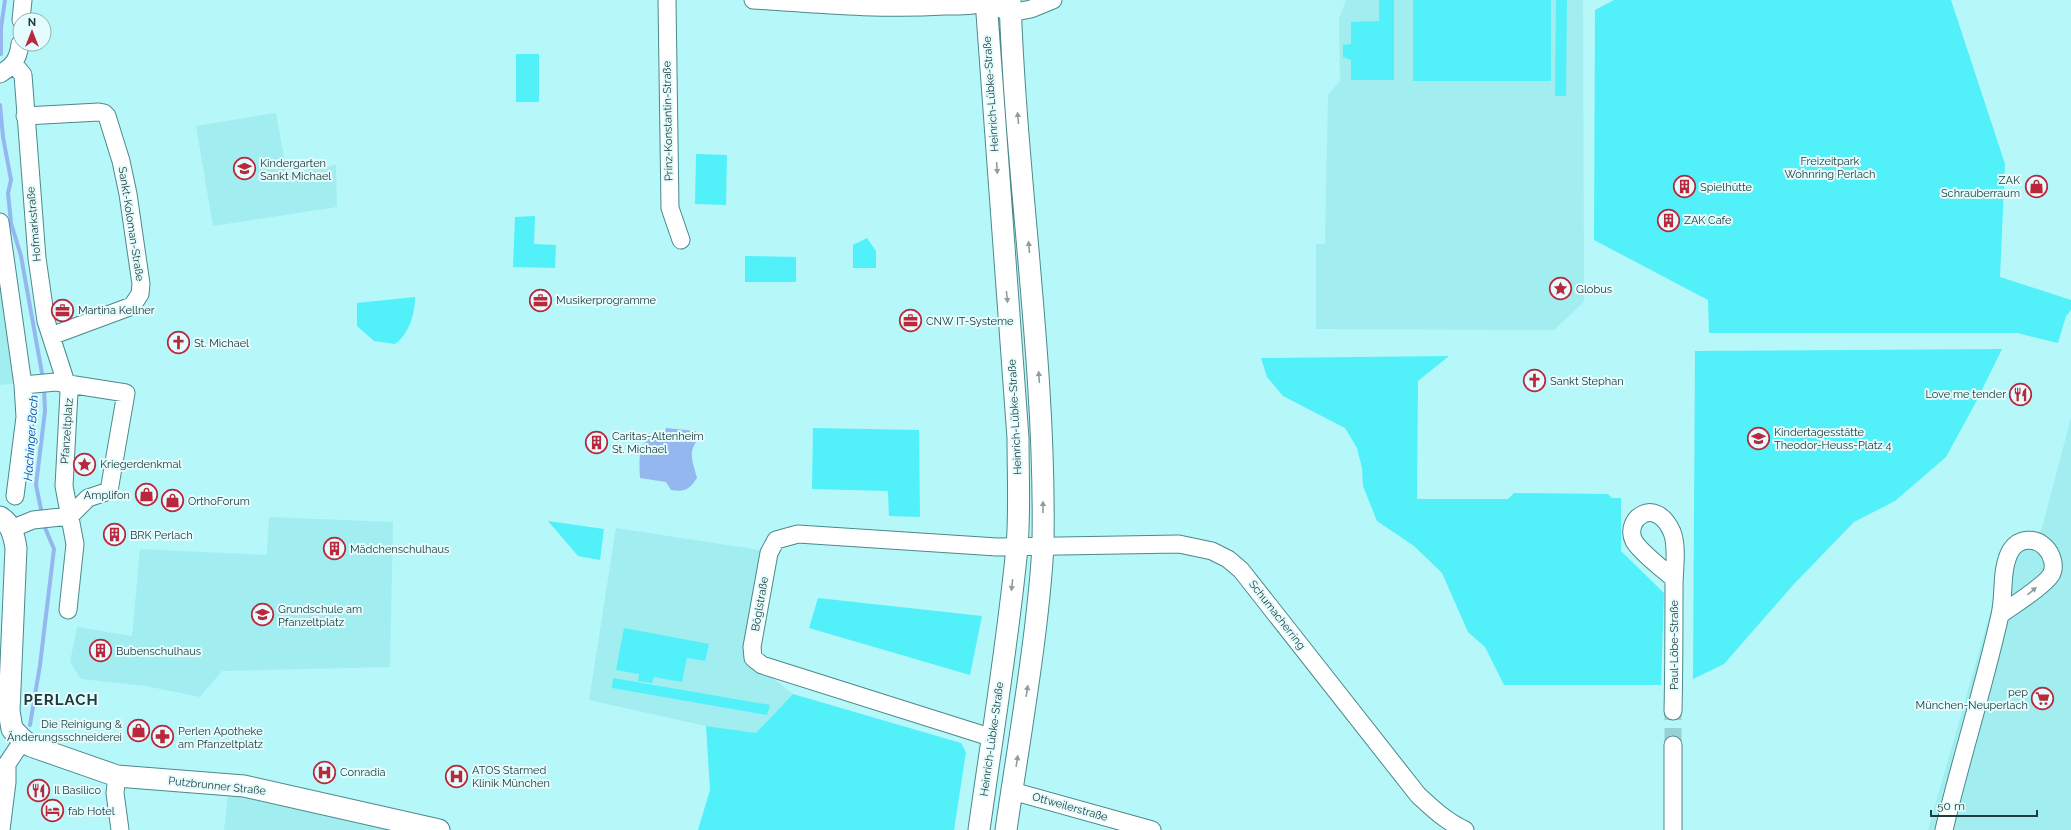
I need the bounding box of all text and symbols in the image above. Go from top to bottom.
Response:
north arrow [12,12,52,52]
text: N [28,16,36,29]
street label: Heinrich-Lübke-Straße [980,35,1002,152]
street label: Prinz-Konstantin-Straße [660,60,676,181]
one-way arrow [1014,112,1021,124]
park label: Freizeitpark Wohnring Perlach [1785,155,1875,181]
school or university icon: Kindergarten Sankt Michael [232,156,258,182]
place label: Kindergarten Sankt Michael [260,157,331,183]
one-way arrow [993,162,1000,174]
street label: Sankt-Koloman-Straße [116,166,147,283]
shop icon: ZAK Schrauberraum [2023,173,2049,199]
building icon: Spielhütte [1672,174,1698,200]
place label: ZAK Schrauberraum [1941,174,2021,200]
place label: Spielhütte [1700,181,1753,194]
street label: Hofmarkstraße [24,185,44,262]
building icon: ZAK Cafe [1656,207,1682,233]
place label: ZAK Cafe [1684,214,1732,227]
one-way arrow [1026,241,1032,253]
place icon: Globus [1547,276,1573,302]
place label: Globus [1576,283,1612,296]
office icon: Musikerprogramme [528,287,554,313]
one-way arrow [1004,291,1010,303]
place label: Musikerprogramme [556,294,657,307]
office icon: Martina Kellner [50,297,76,323]
place label: Martina Kellner [78,304,155,317]
office icon: CNW IT-Systeme [898,308,924,334]
place label: CNW IT-Systeme [926,315,1014,328]
church icon: St. Michael [165,330,191,356]
place label: St. Michael [194,337,249,350]
street label: Heinrich-Lübke-Straße [1005,358,1025,475]
church icon: Sankt Stephan [1522,368,1548,394]
one-way arrow [1036,371,1043,383]
place label: Sankt Stephan [1550,375,1624,388]
restaurant icon: Love me tender [2008,381,2034,407]
place label: Love me tender [1925,388,2006,401]
water label: Hachinger Bach [21,394,41,481]
street label: Pfanzeltplatz [58,397,76,464]
school or university icon: Kindertagesstätte Theodor-Heuss-Platz 4 [1746,425,1772,451]
place label: Kindertagesstätte Theodor-Heuss-Platz 4 [1774,426,1892,452]
building icon: Caritas-Altenheim St. Michael [584,429,610,455]
place label: Caritas-Altenheim St. Michael [612,430,704,456]
place icon: Kriegerdenkmal [72,451,98,477]
place label: Kriegerdenkmal [100,458,181,471]
shop icon: Amplifon [133,482,159,508]
shop icon: OrthoForum [160,488,186,514]
place label: Amplifon [84,489,130,502]
place label: OrthoForum [188,495,250,508]
one-way arrow [1040,500,1046,513]
building icon: BRK Perlach [101,522,127,548]
place label: BRK Perlach [130,529,193,542]
building icon: Mädchenschulhaus [321,536,347,562]
place label: Mädchenschulhaus [350,543,449,556]
street label: Böglstraße [749,575,771,632]
street label: Schumacherring [1246,578,1308,652]
one-way arrow [1009,579,1015,591]
one-way arrow [2027,587,2037,596]
street label: Paul-Löbe-Straße [1668,599,1681,690]
school or university icon: Grundschule am Pfanzeltplatz [250,602,276,628]
place label: Grundschule am Pfanzeltplatz [278,603,362,629]
building icon: Bubenschulhaus [87,638,113,664]
place label: Bubenschulhaus [116,645,201,658]
street label: Heinrich-Lübke-Straße [978,680,1007,797]
one-way arrow [1024,685,1030,697]
supermarket icon: pep München-Neuperlach [2030,685,2056,711]
place label: pep München-Neuperlach [1916,686,2028,712]
district label: PERLACH [23,691,99,709]
shop icon: Die Reinigung & Änderungsschneiderei [125,717,151,743]
place label: Die Reinigung & Änderungsschneiderei [7,718,123,744]
pharmacy icon: Perlen Apotheke am Pfanzeltplatz [150,724,176,750]
place label: Perlen Apotheke am Pfanzeltplatz [178,725,264,751]
one-way arrow [1014,754,1020,767]
hospital icon: Conradia [311,759,337,785]
hospital icon: ATOS Starmed Klinik München [443,763,469,789]
place label: ATOS Starmed Klinik München [472,764,550,790]
place label: Conradia [340,766,386,779]
street label: Putzbrunner Straße [168,774,267,798]
restaurant icon: Il Basilico [25,777,51,803]
place label: Il Basilico [54,784,102,797]
street label: Ottweilerstraße [1031,790,1110,824]
scale bar [1931,792,2037,818]
hotel icon: fab Hotel [40,798,66,824]
text: 50 m [1937,799,1965,813]
place label: fab Hotel [68,805,115,818]

